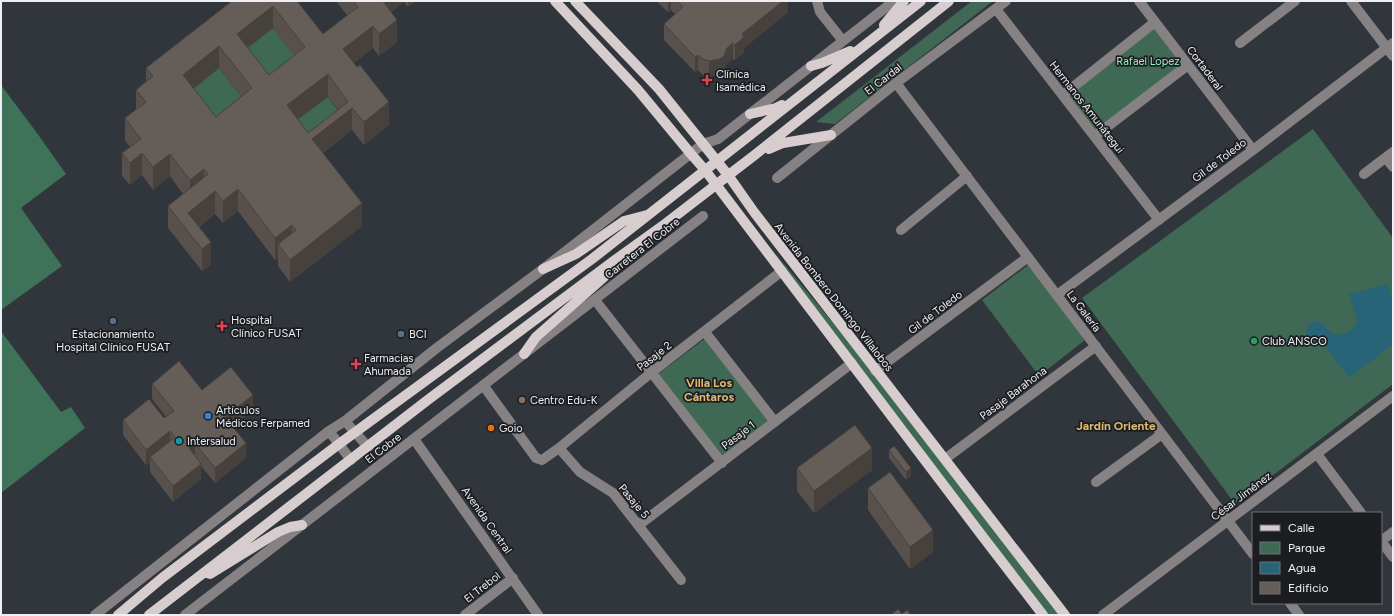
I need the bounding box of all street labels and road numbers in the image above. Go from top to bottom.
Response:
street label: Cortaderal [1184,44,1225,93]
street label: Hermanos Amunátegui [1047,59,1127,156]
street label: El Cardal [862,61,904,98]
street label: Gil de Toledo [1190,136,1249,185]
street label: Carretera El Cobre [602,215,682,282]
street label: Avenida Bombero Domingo Villalobos [772,220,896,374]
street label: Gil de Toledo [906,288,965,337]
street label: La Galería [1064,288,1103,335]
street label: Pasaje 2 [634,339,674,374]
street label: Pasaje Barahona [977,364,1049,423]
street label: Pasaje 1 [719,419,758,452]
street label: El Cobre [363,430,404,466]
street label: César Jiménez [1209,469,1274,523]
street label: Pasaje 5 [616,482,652,521]
street label: Avenida Central [459,484,514,556]
street label: El Trebol [462,569,503,606]

